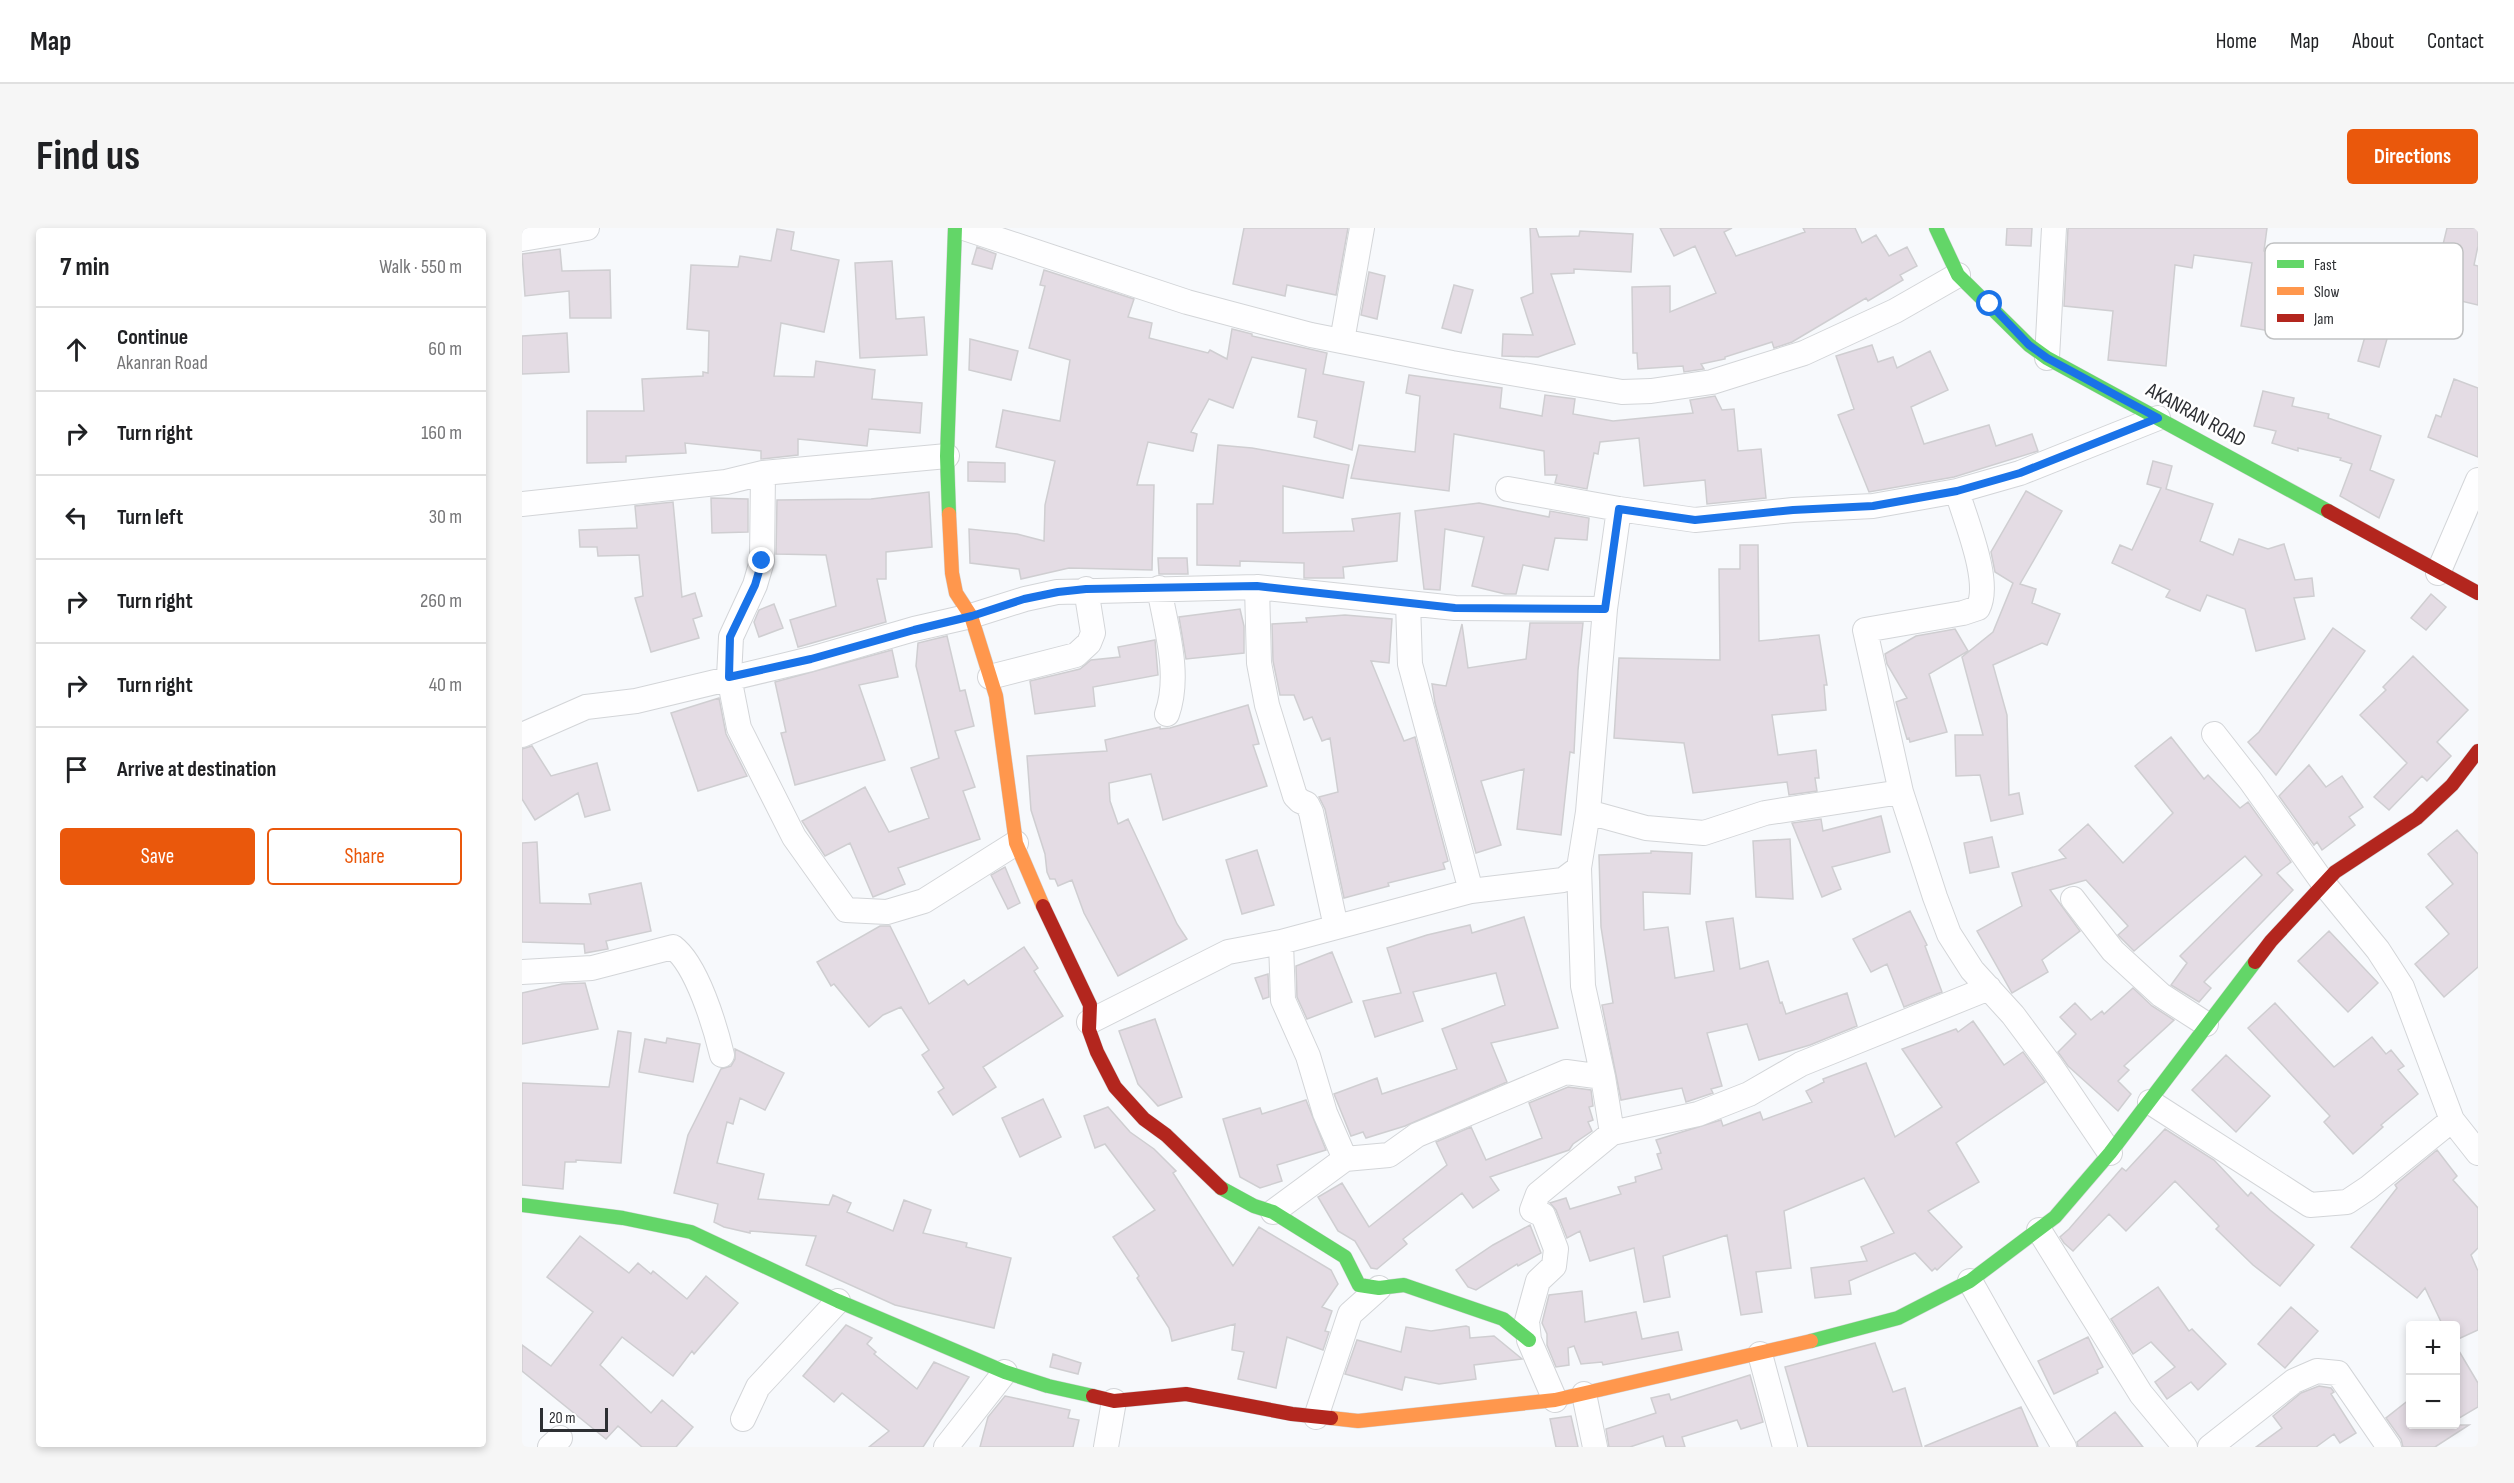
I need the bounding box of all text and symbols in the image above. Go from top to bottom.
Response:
text: Map [30,25,71,58]
text: Home [2216,29,2257,54]
text: Map [2290,29,2319,54]
text: About [2352,29,2394,54]
text: Contact [2427,29,2484,54]
button: Directions [2347,129,2478,184]
text: Find us [36,131,140,182]
legend [2265,243,2463,339]
text: 7 min [60,252,109,283]
text: Walk · 550 m [379,255,462,279]
text: Fast [2314,256,2337,275]
text: Slow [2314,283,2339,302]
route start [1976,290,2002,316]
text: Jam [2313,310,2334,329]
text: Continue [117,324,188,351]
icon: ahead [60,333,93,366]
text: 60 m [428,337,462,361]
text: Akanran Road [117,351,208,375]
street label: AKANRAN ROAD [2141,377,2250,453]
icon: right [60,417,93,450]
text: Turn right [117,420,193,447]
text: 160 m [421,421,462,445]
icon: left [60,501,93,534]
text: Turn left [117,504,183,531]
text: 30 m [429,505,462,529]
route end [748,547,774,573]
icon: right [60,585,93,618]
text: Turn right [117,588,193,615]
text: 260 m [420,589,462,613]
icon: right [60,669,93,702]
text: Turn right [117,672,193,699]
text: 40 m [429,673,462,697]
icon: arrive [60,753,93,786]
text: Arrive at destination [117,756,276,783]
button: Save [60,828,255,885]
button: Share [267,828,462,885]
map controls [2406,1321,2460,1429]
button: + [2406,1321,2460,1375]
button: − [2406,1375,2460,1429]
scale bar [540,1405,608,1432]
text: 20 m [549,1409,576,1428]

